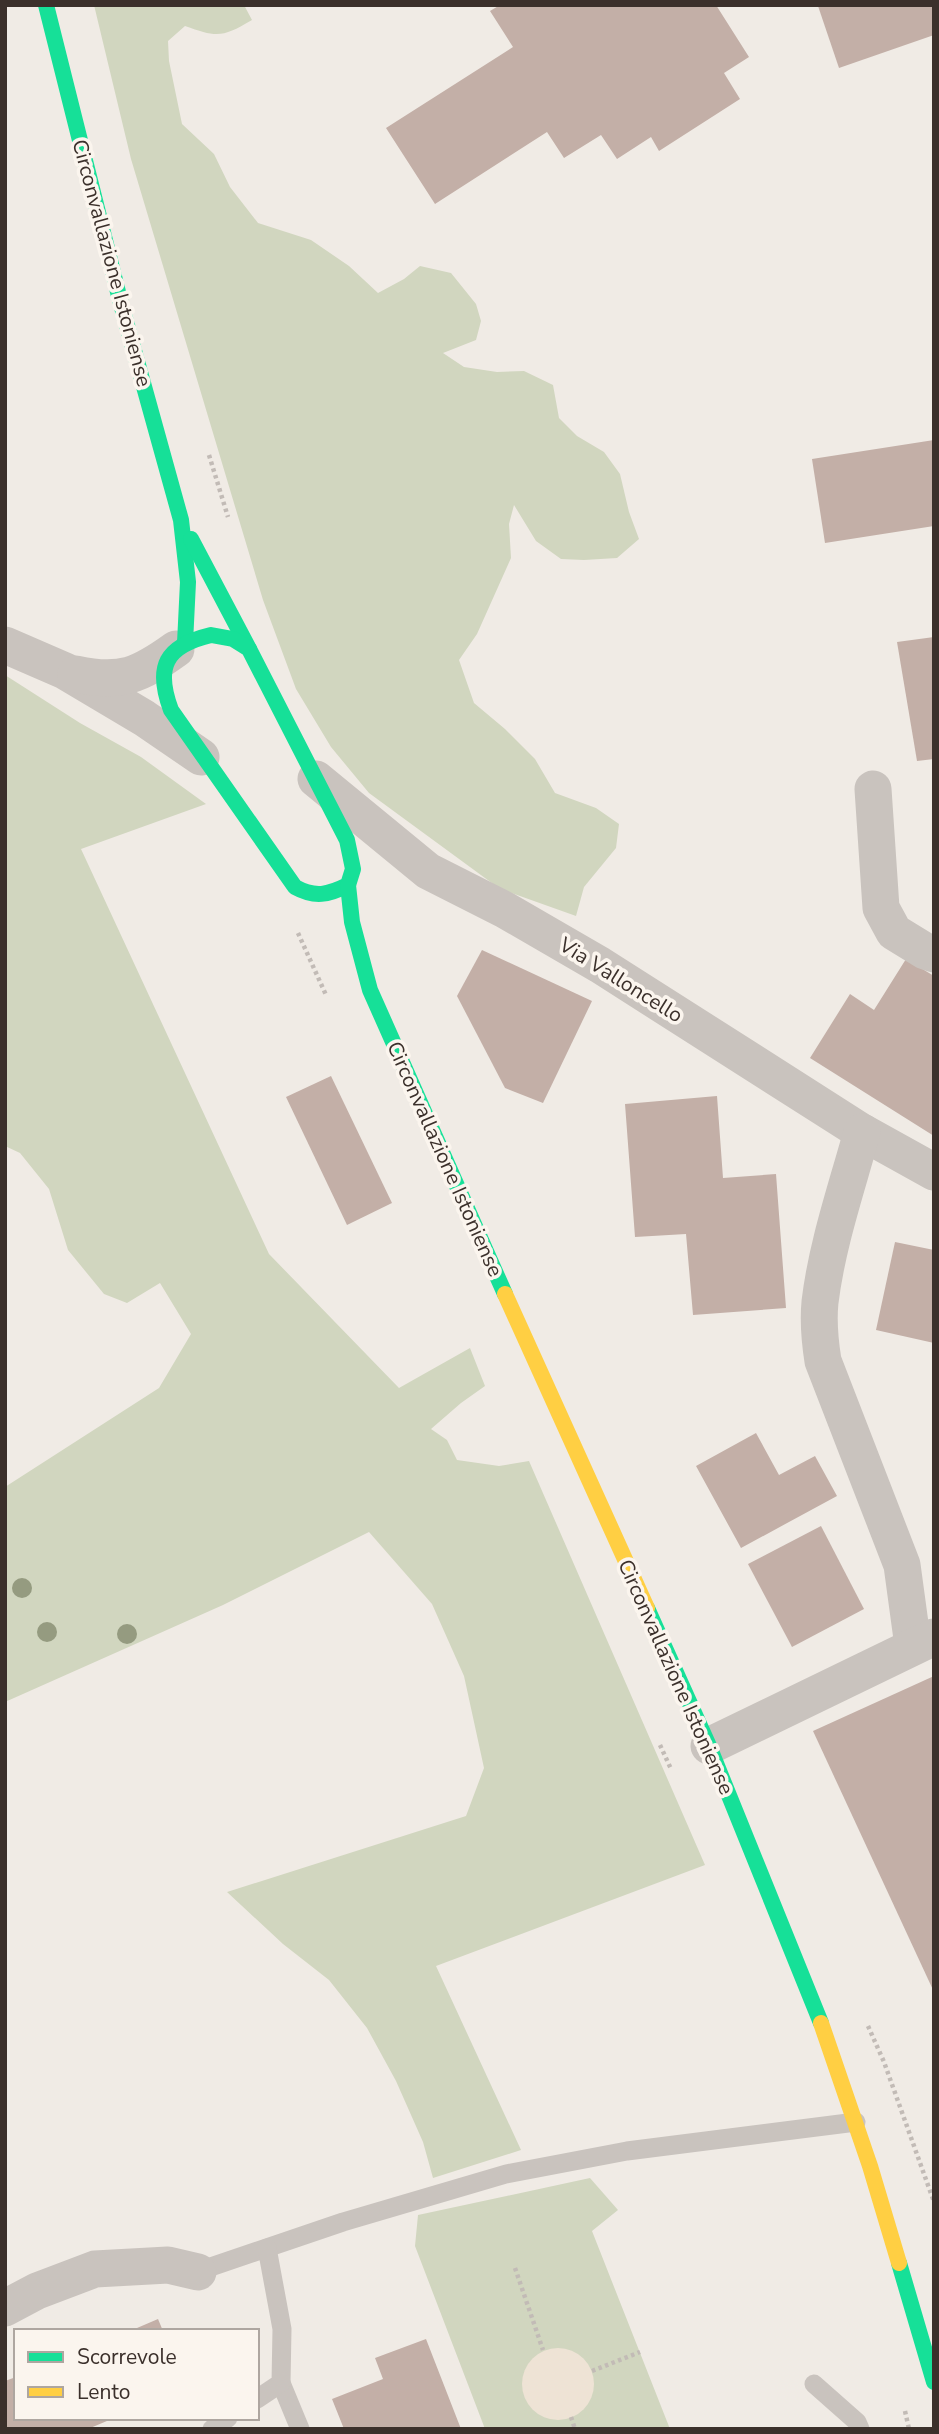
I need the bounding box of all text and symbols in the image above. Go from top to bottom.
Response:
street label: Circonvallazione Istoniense [65,136,159,390]
street label: Via Valloncello [553,930,688,1029]
street label: Circonvallazione Istoniense [380,1037,510,1281]
street label: Circonvallazione Istoniense [611,1555,741,1799]
legend [14,2329,259,2420]
text: Scorrevole [77,2343,177,2371]
text: Lento [77,2378,130,2406]

